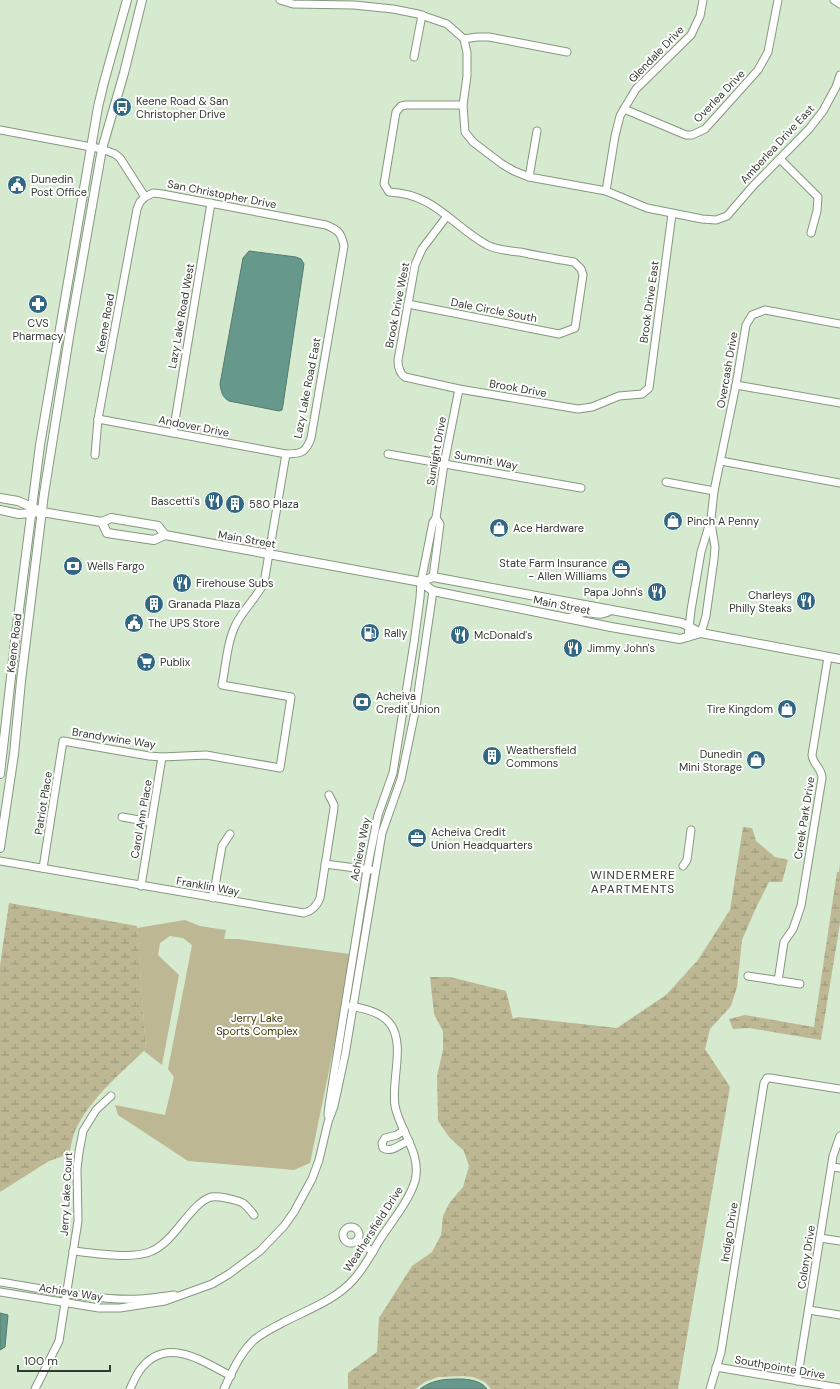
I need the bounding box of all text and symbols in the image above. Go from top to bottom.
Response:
street label: Glendale Drive [625,23,687,85]
street label: Overlea Drive [690,67,748,125]
place label: Keene Road & San Christopher Drive [136,94,228,121]
bus stop icon: Keene Road & San Christopher Drive [111,96,133,118]
street label: Amberlea Drive East [737,102,817,186]
place label: Dunedin Post Office [31,172,87,199]
public building icon: Dunedin Post Office [6,174,28,196]
street label: San Christopher Drive [166,177,278,211]
street label: Brook Drive East [636,260,662,344]
street label: Brook Drive West [382,261,412,349]
street label: Lazy Lake Road West [165,262,197,370]
street label: Keene Road [93,292,117,354]
pharmacy icon: CVS Pharmacy [27,293,49,315]
street label: Dale Circle South [450,295,538,325]
place label: CVS Pharmacy [13,316,63,343]
street label: Overcash Drive [713,331,741,409]
street label: Lazy Lake Road East [290,336,324,440]
street label: Brook Drive [488,376,548,400]
street label: Andover Drive [158,412,230,440]
street label: Sunlight Drive [423,415,449,487]
street label: Summit Way [453,448,519,472]
restaurant icon: Bascetti's [203,490,225,512]
building icon: 580 Plaza [224,493,246,515]
place label: Bascetti's [151,494,200,508]
place label: 580 Plaza [249,497,299,511]
shop icon: Pinch A Penny [662,510,684,532]
place label: Pinch A Penny [687,514,759,528]
shop icon: Ace Hardware [488,517,510,539]
place label: Ace Hardware [513,521,584,535]
street label: Main Street [217,527,277,551]
bank icon: Wells Fargo [62,555,84,577]
place label: State Farm Insurance - Allen Williams [499,556,607,583]
office icon: State Farm Insurance - Allen Williams [610,558,632,580]
place label: Wells Fargo [87,559,145,573]
restaurant icon: Firehouse Subs [171,572,193,594]
place label: Firehouse Subs [196,576,274,590]
restaurant icon: Papa John's [646,581,668,603]
place label: Papa John's [584,585,643,599]
place label: Charleys Philly Steaks [729,588,792,615]
restaurant icon: Charleys Philly Steaks [795,590,817,612]
building icon: Granada Plaza [143,593,165,615]
street label: Main Street [532,593,592,617]
place label: Granada Plaza [168,597,240,611]
street label: Keene Road [3,612,25,673]
public building icon: The UPS Store [123,612,145,634]
place label: The UPS Store [148,616,220,630]
fuel station icon: Rally [359,622,381,644]
restaurant icon: McDonald's [449,624,471,646]
place label: Rally [384,626,407,640]
place label: McDonald's [474,628,533,642]
restaurant icon: Jimmy John's [562,637,584,659]
place label: Jimmy John's [587,641,655,655]
supermarket icon: Publix [135,651,157,673]
place label: Publix [160,655,191,669]
place label: Acheiva Credit Union [376,689,440,716]
bank icon: Acheiva Credit Union [351,691,373,713]
shop icon: Tire Kingdom [776,698,798,720]
place label: Tire Kingdom [707,702,773,716]
street label: Brandywine Way [71,724,157,752]
place label: Weathersfield Commons [506,743,577,770]
building icon: Weathersfield Commons [481,745,503,767]
place label: Dunedin Mini Storage [679,747,742,774]
shop icon: Dunedin Mini Storage [745,749,767,771]
street label: Patriot Place [31,770,55,836]
street label: Creek Park Drive [791,776,817,860]
street label: Carol Ann Place [127,778,155,860]
street label: Achieva Way [347,816,373,882]
place label: Acheiva Credit Union Headquarters [431,825,533,852]
office icon: Acheiva Credit Union Headquarters [406,827,428,849]
district label: WINDERMERE APARTMENTS [590,867,676,897]
street label: Franklin Way [175,874,241,898]
park label: Jerry Lake Sports Complex [216,1011,298,1038]
street label: Jerry Lake Court [57,1152,75,1236]
street label: Weathersfield Drive [340,1183,406,1275]
street label: Indigo Drive [717,1201,741,1263]
street label: Colony Drive [794,1224,818,1290]
street label: Achieva Way [38,1280,104,1304]
scale bar [18,1347,110,1373]
street label: Southpointe Drive [734,1352,826,1382]
text: 100 m [24,1353,58,1369]

